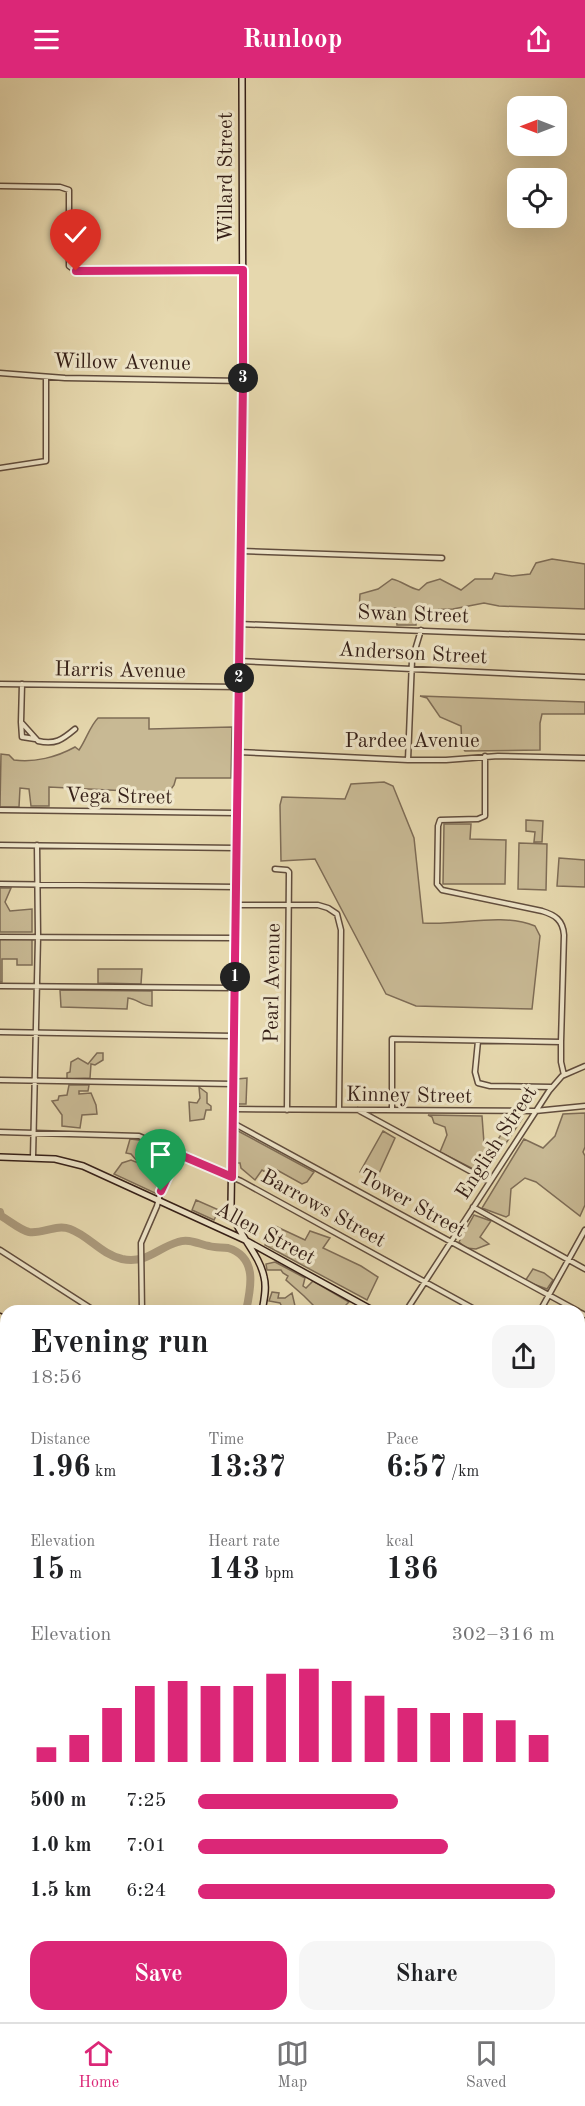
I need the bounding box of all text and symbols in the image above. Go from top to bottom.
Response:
icon: menu [30,23,63,56]
icon: share [522,23,555,56]
text: Runloop [243,26,342,53]
north arrow [507,96,567,156]
map controls [507,96,567,228]
street label: Willard Street [216,112,237,242]
button: locate [507,168,567,228]
pin [50,209,101,271]
icon: check [59,218,92,251]
street label: Willow Avenue [53,351,191,375]
pin: 3 [228,363,258,393]
text: 3 [238,370,248,386]
street label: Swan Street [357,603,469,627]
street label: Anderson Street [338,640,488,668]
street label: Harris Avenue [54,659,186,683]
pin: 2 [224,663,254,693]
text: 2 [234,670,244,686]
street label: Pardee Avenue [344,731,480,752]
street label: Vega Street [65,786,173,808]
street label: Pearl Avenue [261,923,285,1043]
pin: 1 [220,962,250,992]
text: 1 [230,969,240,985]
street label: English Street [453,1083,541,1203]
street label: Kinney Street [346,1084,472,1108]
pin [135,1129,186,1191]
icon: arrive [144,1138,177,1171]
street label: Barrows Street [257,1166,389,1252]
street label: Tower Street [355,1166,469,1242]
street label: Allen Street [212,1199,318,1269]
button: share [492,1325,555,1388]
text: Evening run [30,1327,209,1360]
text: 18:56 [30,1368,82,1388]
text: Distance [30,1432,90,1448]
text: Time [208,1432,244,1448]
text: Pace [386,1432,418,1448]
text: 1.96 [30,1453,91,1483]
text: 13:37 [208,1453,286,1483]
text: 6:57 [386,1453,447,1483]
text: km [91,1464,116,1480]
text: /km [447,1464,479,1480]
text: Elevation [30,1534,95,1550]
text: Heart rate [208,1534,280,1550]
text: kcal [386,1534,414,1550]
text: 15 [30,1555,65,1585]
text: 143 [208,1555,260,1585]
text: 136 [386,1555,438,1585]
text: m [65,1566,82,1582]
text: bpm [260,1566,294,1582]
text: Elevation [30,1625,111,1645]
text: 302–316 m [452,1625,555,1645]
text: 500 m [30,1791,86,1811]
text: 7:25 [126,1791,166,1811]
text: 1.0 km [30,1836,92,1856]
text: 7:01 [126,1836,166,1856]
text: 1.5 km [30,1881,92,1901]
text: 6:24 [126,1881,166,1901]
button: Save [30,1941,287,2010]
button: Share [299,1941,555,2010]
tab: Home [78,2037,119,2093]
tab: Map [276,2037,309,2093]
tab: Saved [466,2037,507,2093]

